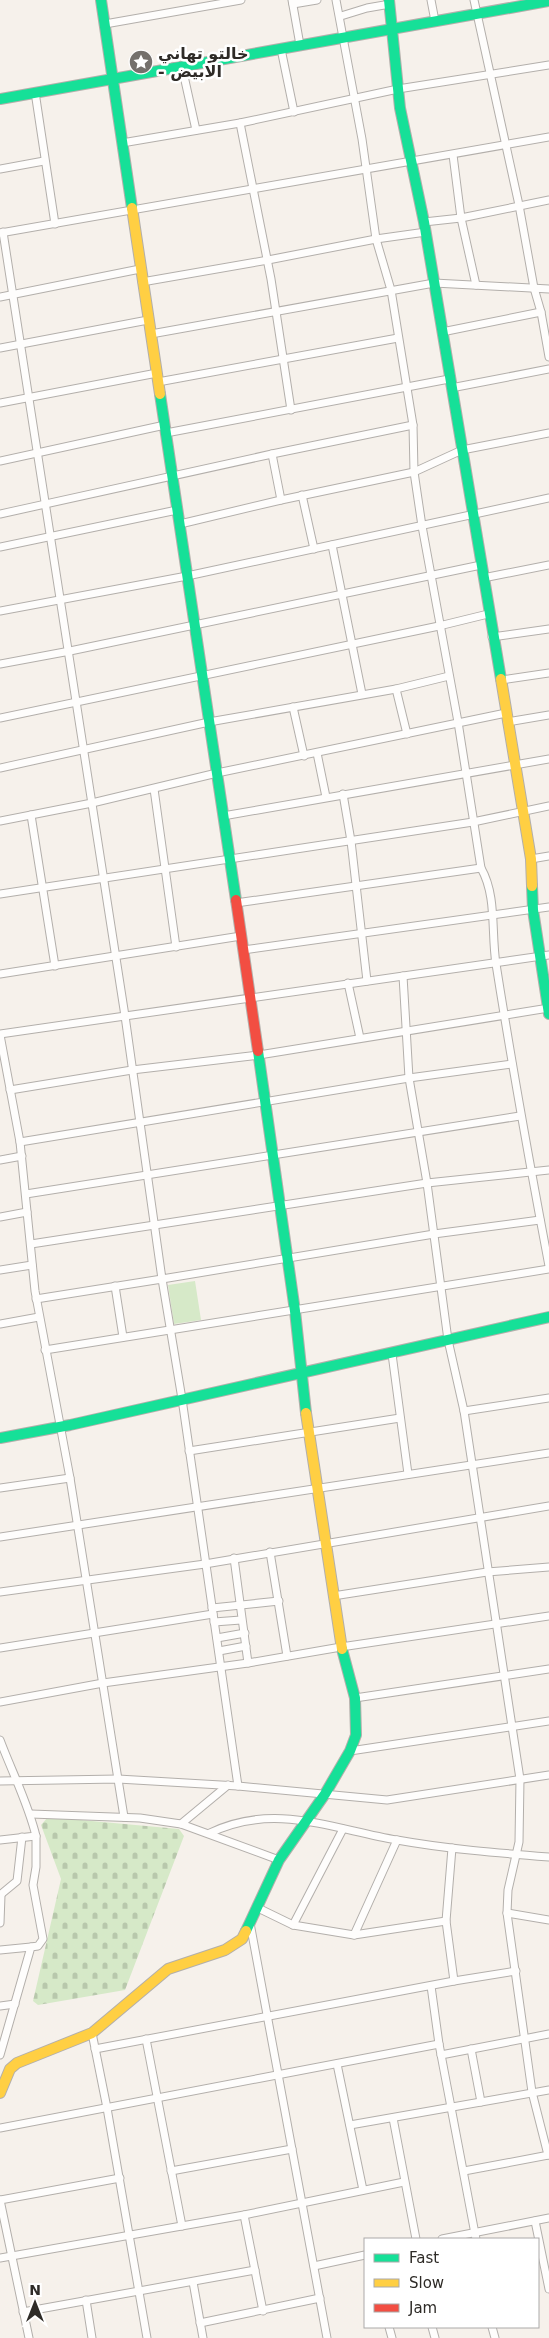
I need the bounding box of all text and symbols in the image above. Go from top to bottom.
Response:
place label: خالتو تهاني - الابيض [158,44,248,81]
place icon: خالتو تهاني - الابيض [128,49,154,75]
legend [364,2238,539,2328]
text: Fast [409,2249,439,2267]
text: Slow [409,2274,444,2292]
north arrow [10,2278,60,2328]
text: N [29,2282,41,2298]
text: Jam [408,2299,437,2317]

